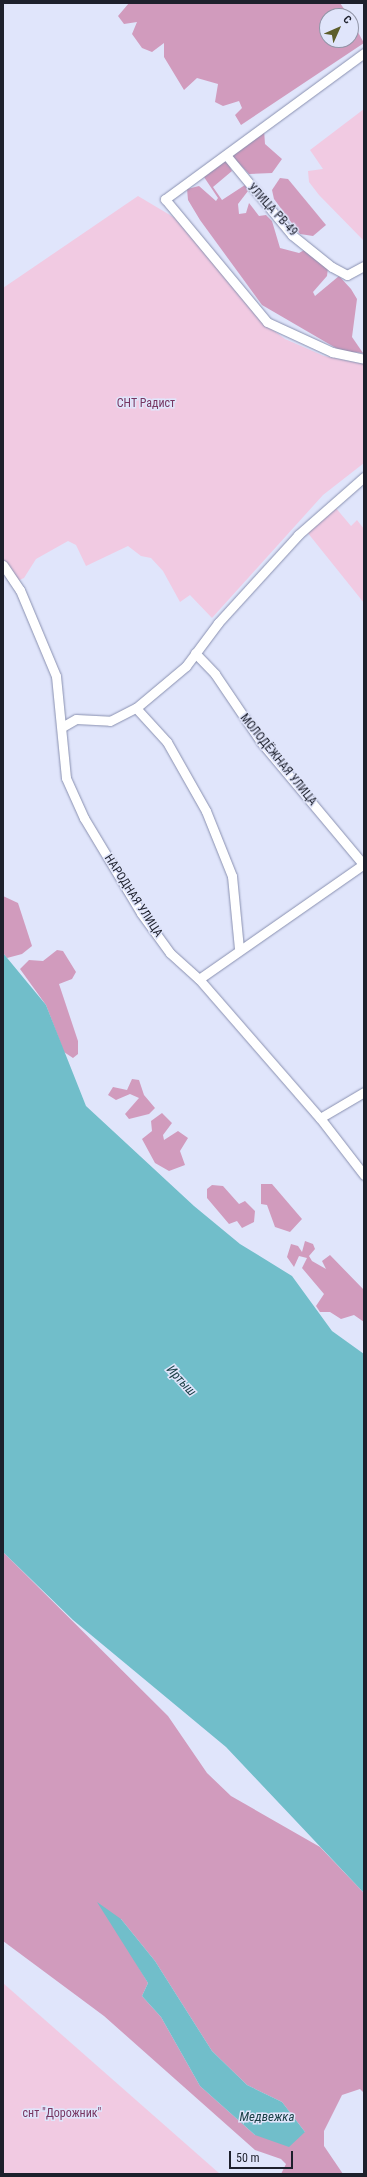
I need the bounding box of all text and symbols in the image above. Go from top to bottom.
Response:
north arrow [319,8,359,48]
text: С [340,13,354,27]
street label: УЛИЦА РВ-49 [244,181,300,239]
park label: СНТ Радист [117,397,175,411]
street label: МОЛОДЁЖНАЯ УЛИЦА [237,711,319,809]
street label: НАРОДНАЯ УЛИЦА [101,852,165,940]
water label: Иртыш [163,1362,199,1400]
park label: снт "Дорожник" [23,2107,101,2121]
water label: Медвежка [240,2109,294,2125]
scale bar [231,2143,295,2169]
text: 50 m [236,2151,260,2165]

